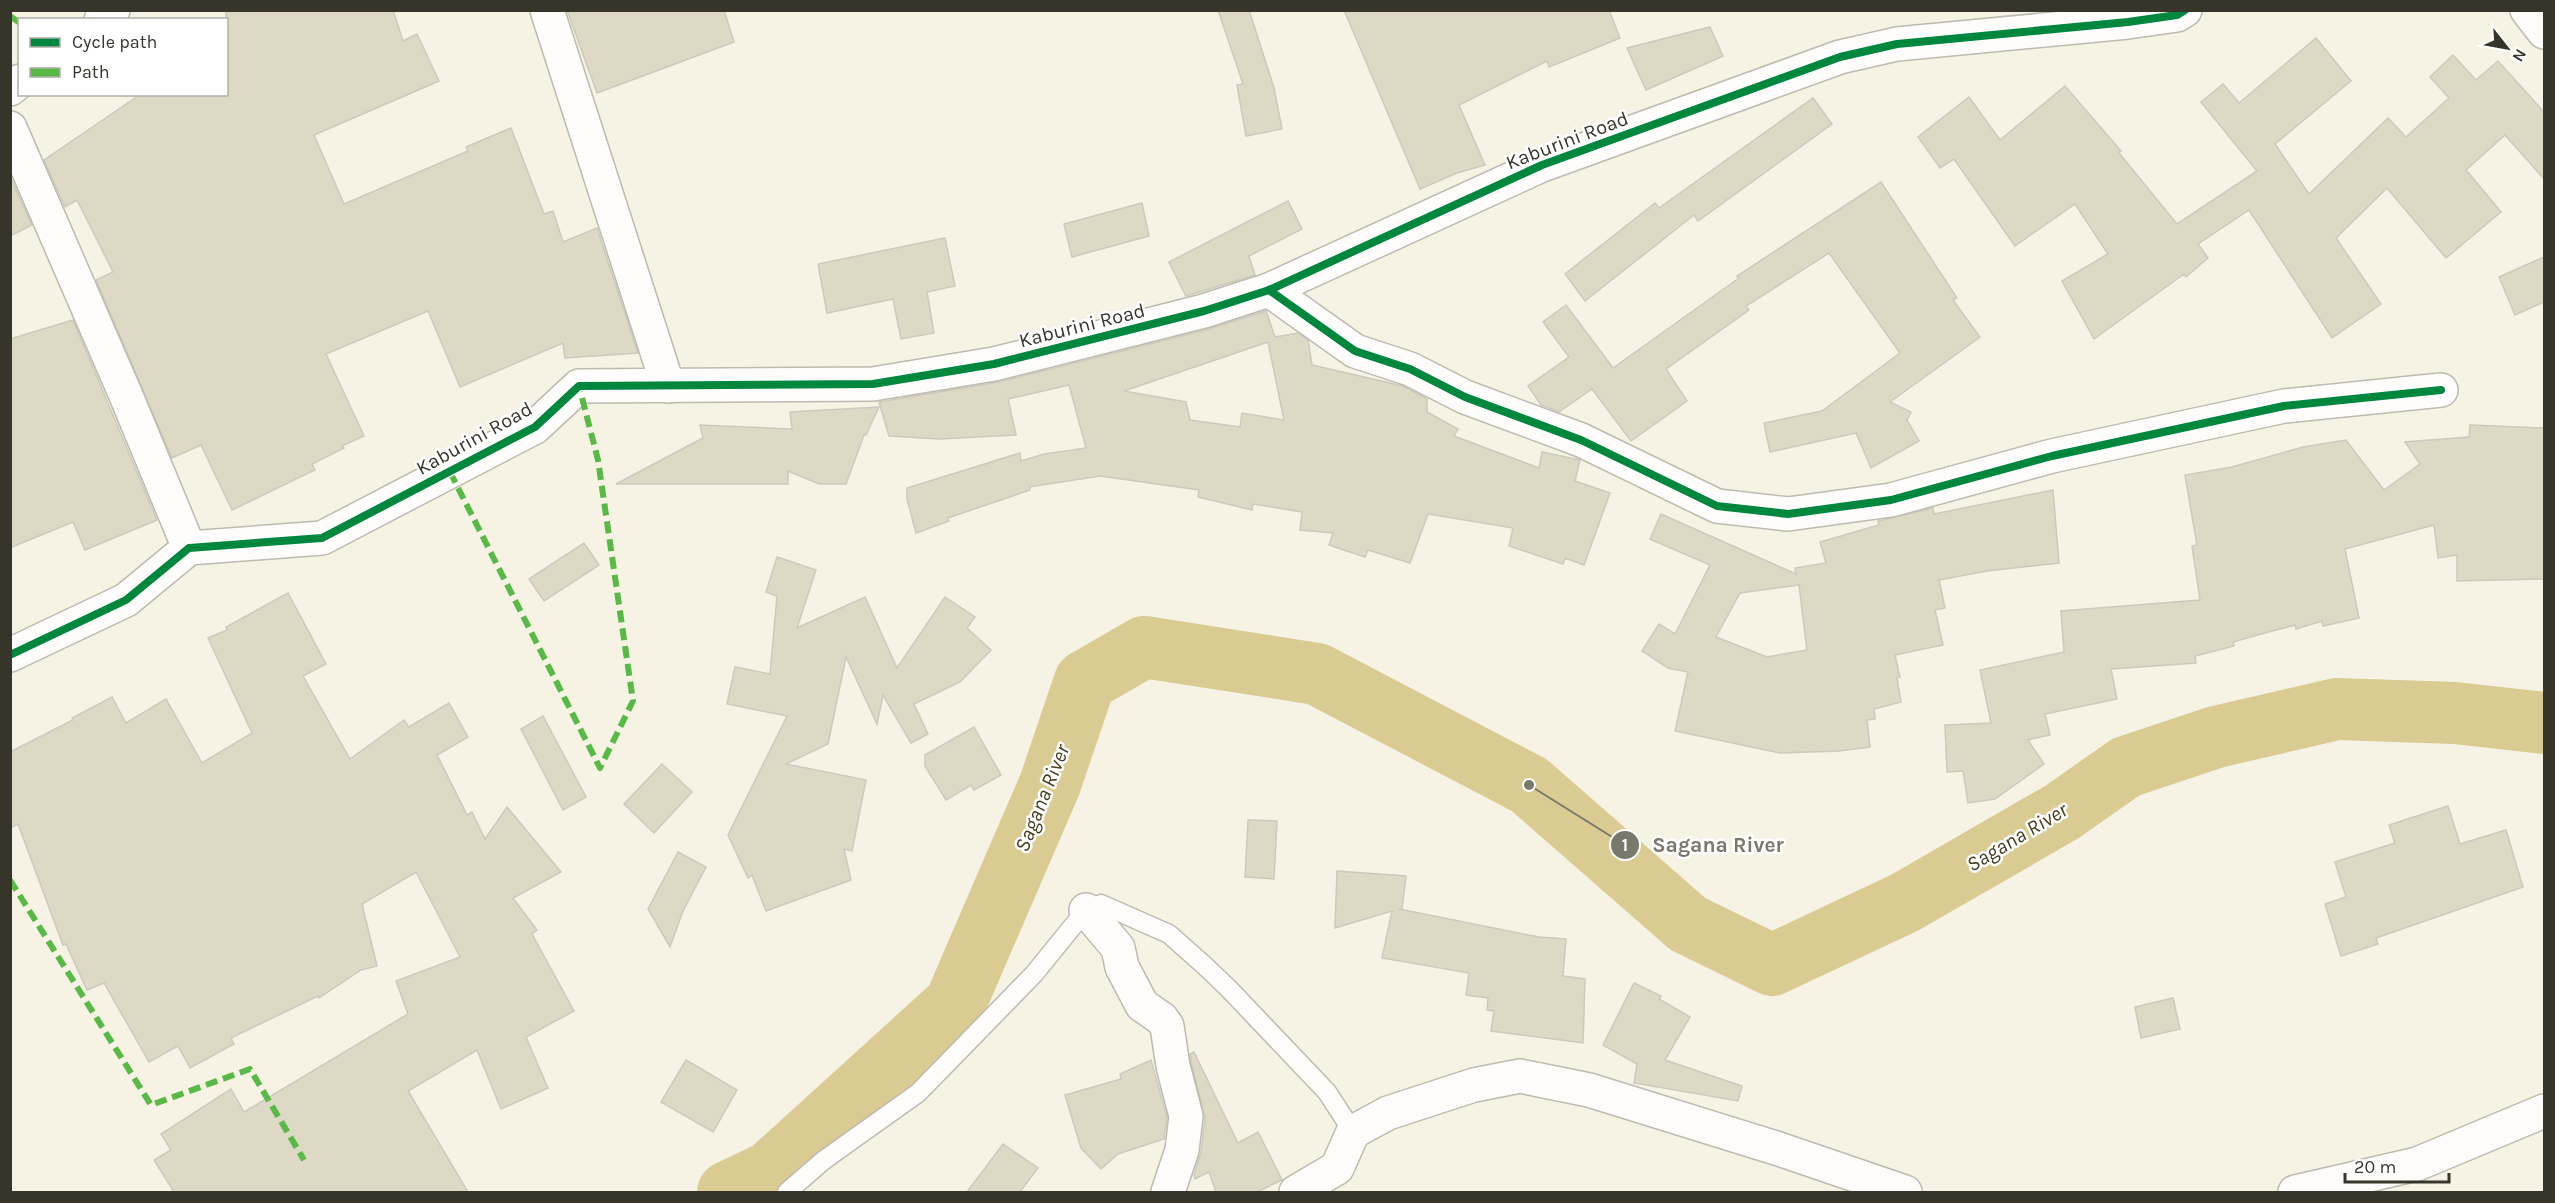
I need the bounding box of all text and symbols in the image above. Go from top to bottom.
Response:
legend [18,18,228,96]
north arrow [2477,18,2537,78]
text: Cycle path [72,31,157,53]
text: N [2508,46,2531,65]
text: Path [72,61,110,83]
street label: Kaburini Road [1503,107,1632,174]
street label: Kaburini Road [1017,299,1148,352]
street label: Kaburini Road [412,397,536,480]
water label: Sagana River [1010,740,1075,855]
water label: Sagana River [1962,797,2072,876]
callout: Sagana River [1610,825,1796,864]
text: Sagana River [1652,833,1785,857]
text: 1 [1622,834,1628,856]
scale bar [2345,1146,2448,1184]
text: 20 m [2354,1156,2396,1178]

